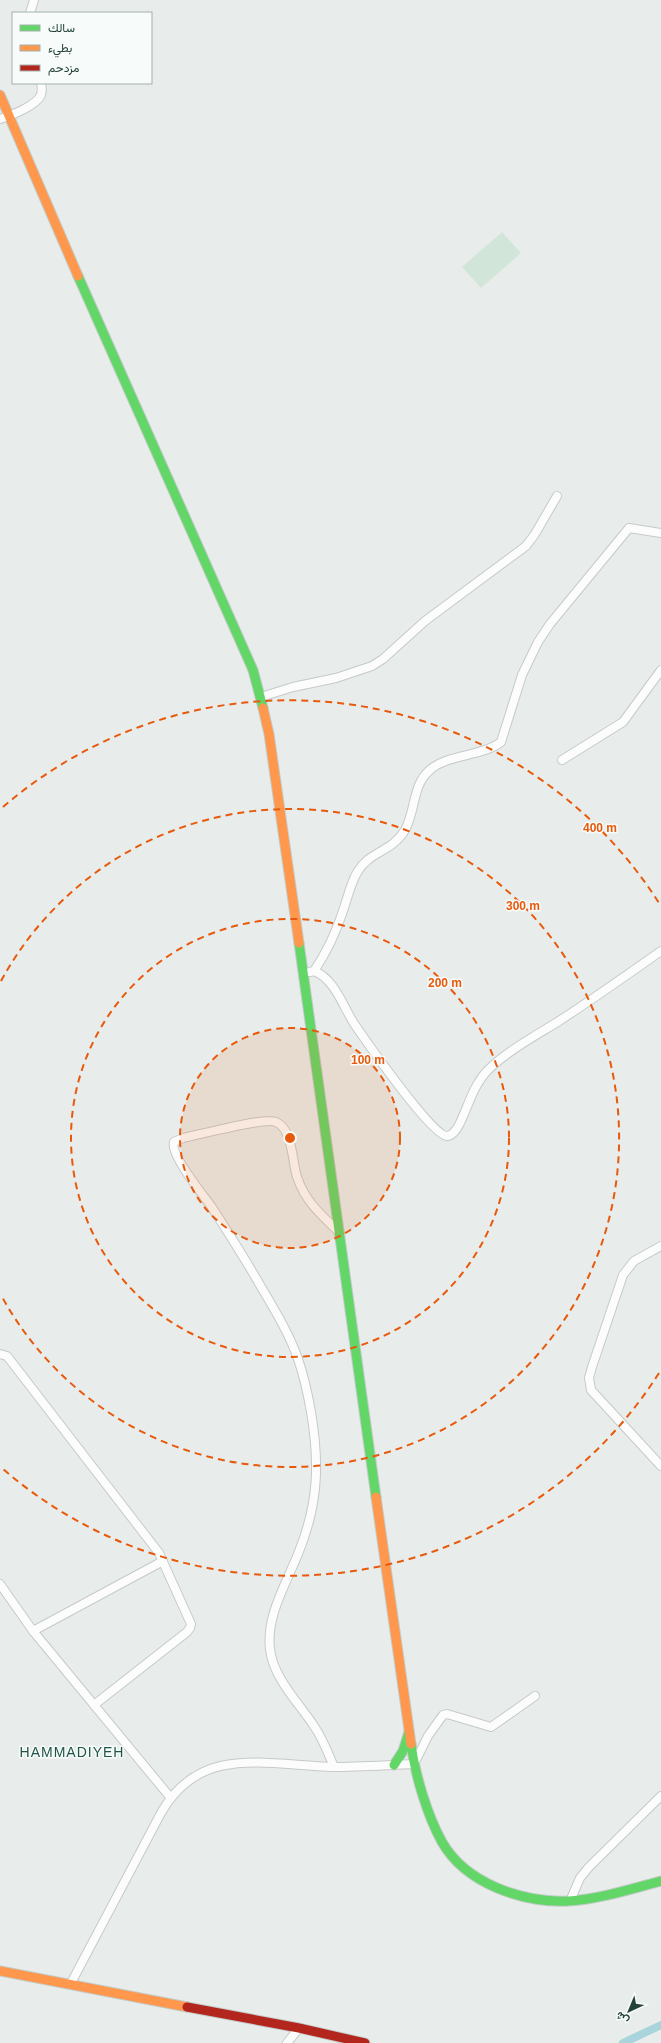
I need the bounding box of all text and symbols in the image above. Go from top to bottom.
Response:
legend [12,12,152,84]
text: سالك [48,21,75,35]
text: بطيء [48,41,72,58]
text: مزدحم [48,61,79,76]
text: 400 m [583,821,617,835]
text: 300 m [506,899,540,913]
text: 200 m [428,976,462,990]
text: 100 m [351,1053,385,1067]
centre of rings [283,1131,297,1145]
district label: HAMMADIYEH [20,1744,124,1760]
north arrow [609,1991,649,2031]
text: ش [613,2009,632,2027]

